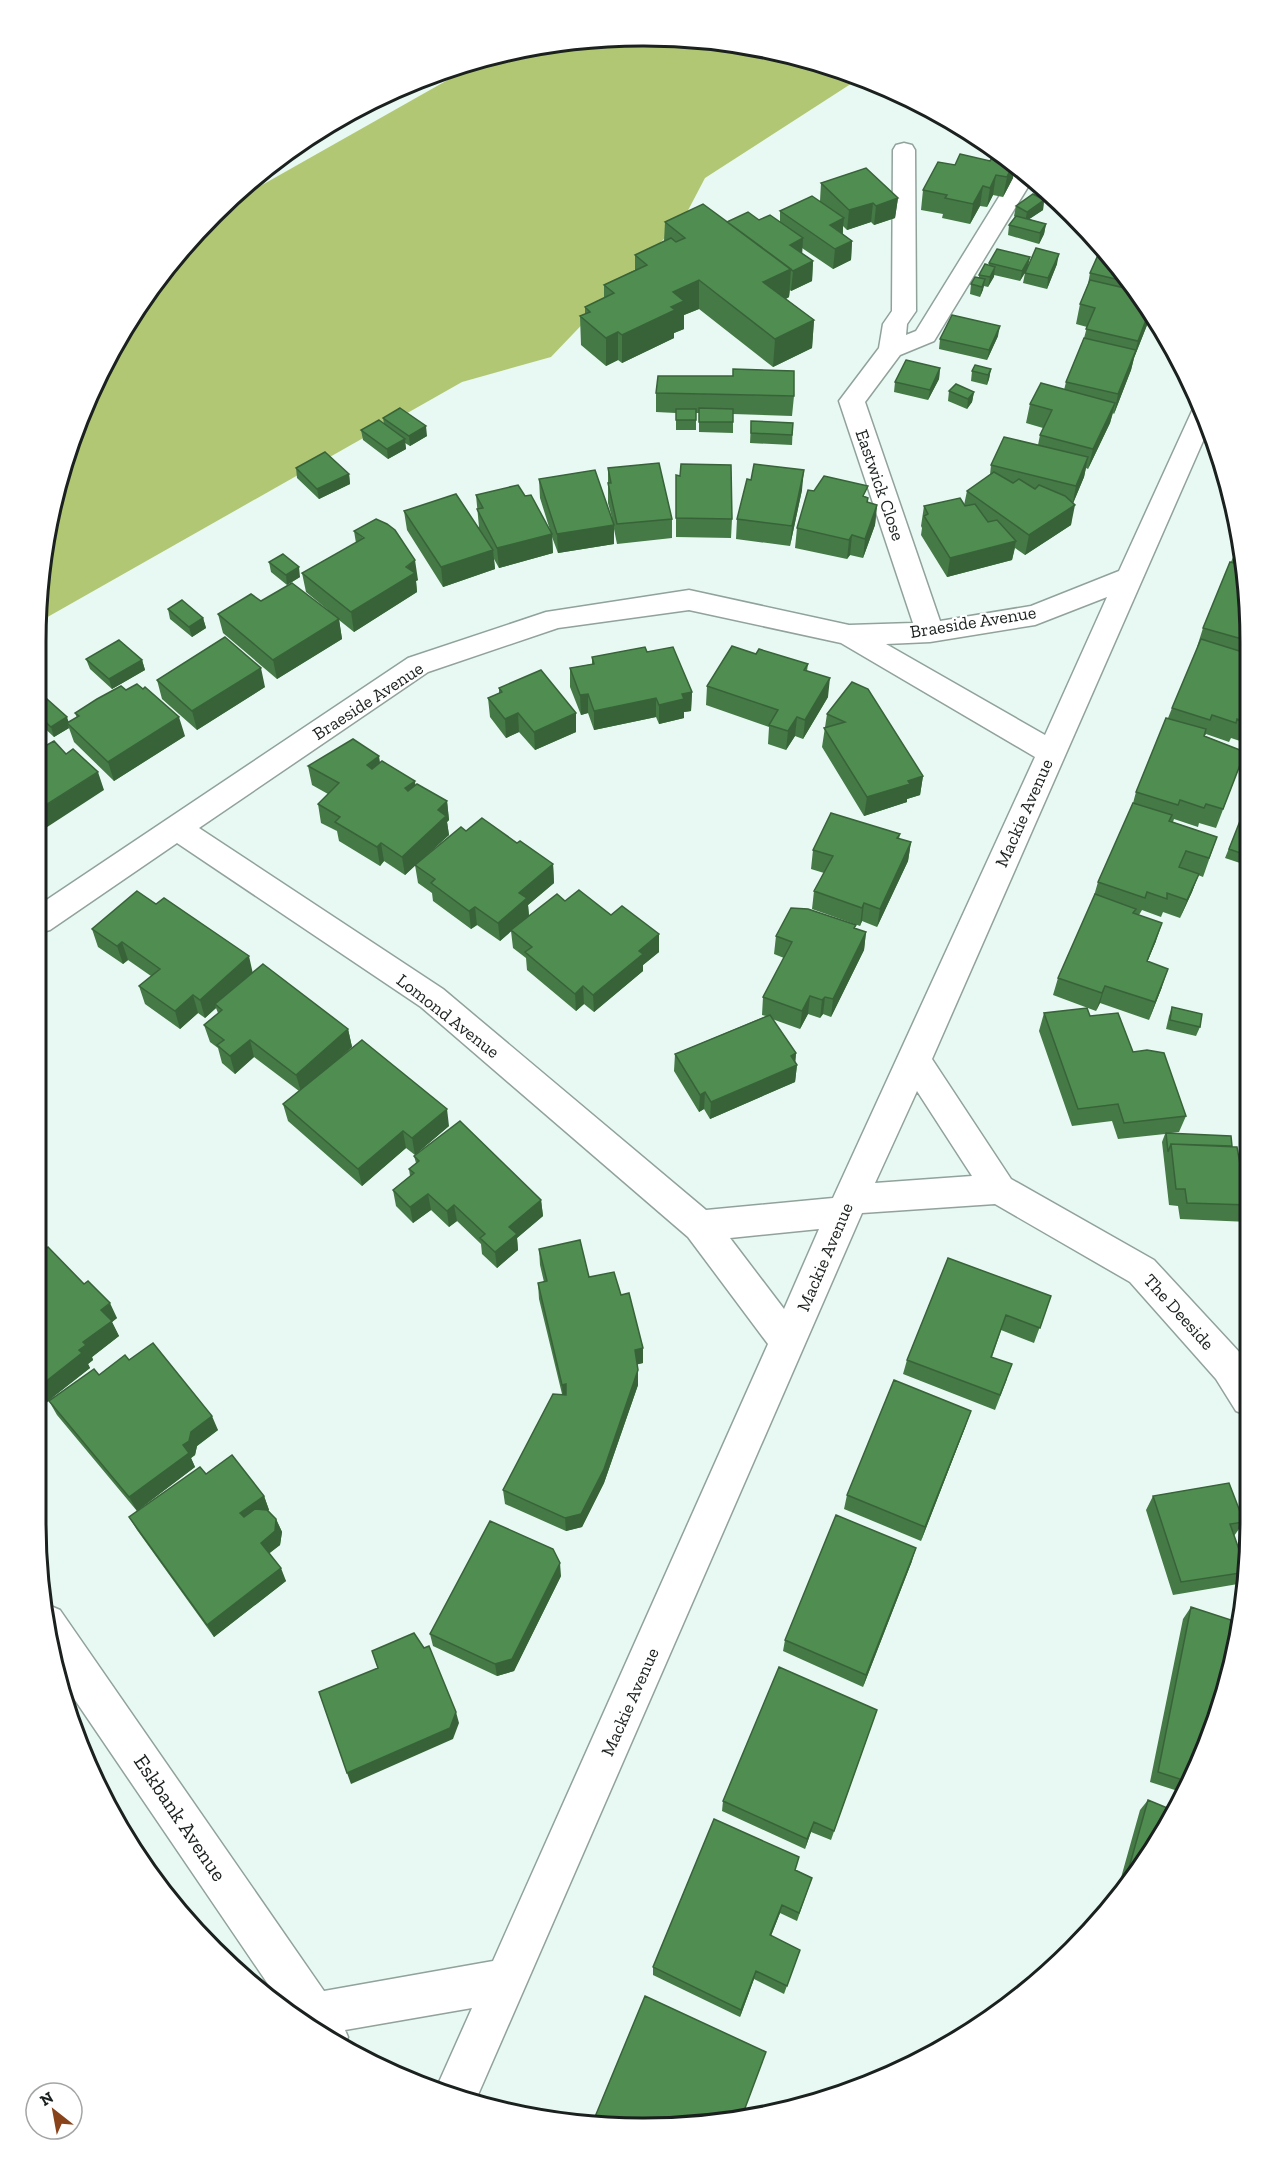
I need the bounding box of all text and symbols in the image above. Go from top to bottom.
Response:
street label: Eastwick Close [851,426,909,544]
street label: Braeside Avenue [908,601,1038,643]
street label: Braeside Avenue [309,657,427,745]
street label: Mackie Avenue [990,755,1058,871]
street label: Lomond Avenue [392,969,504,1063]
street label: Mackie Avenue [792,1199,858,1315]
street label: The Deeside [1139,1269,1219,1355]
street label: Mackie Avenue [596,1644,664,1760]
street label: Eskbank Avenue [129,1750,232,1886]
north arrow [24,2081,84,2141]
text: N [36,2087,57,2110]

